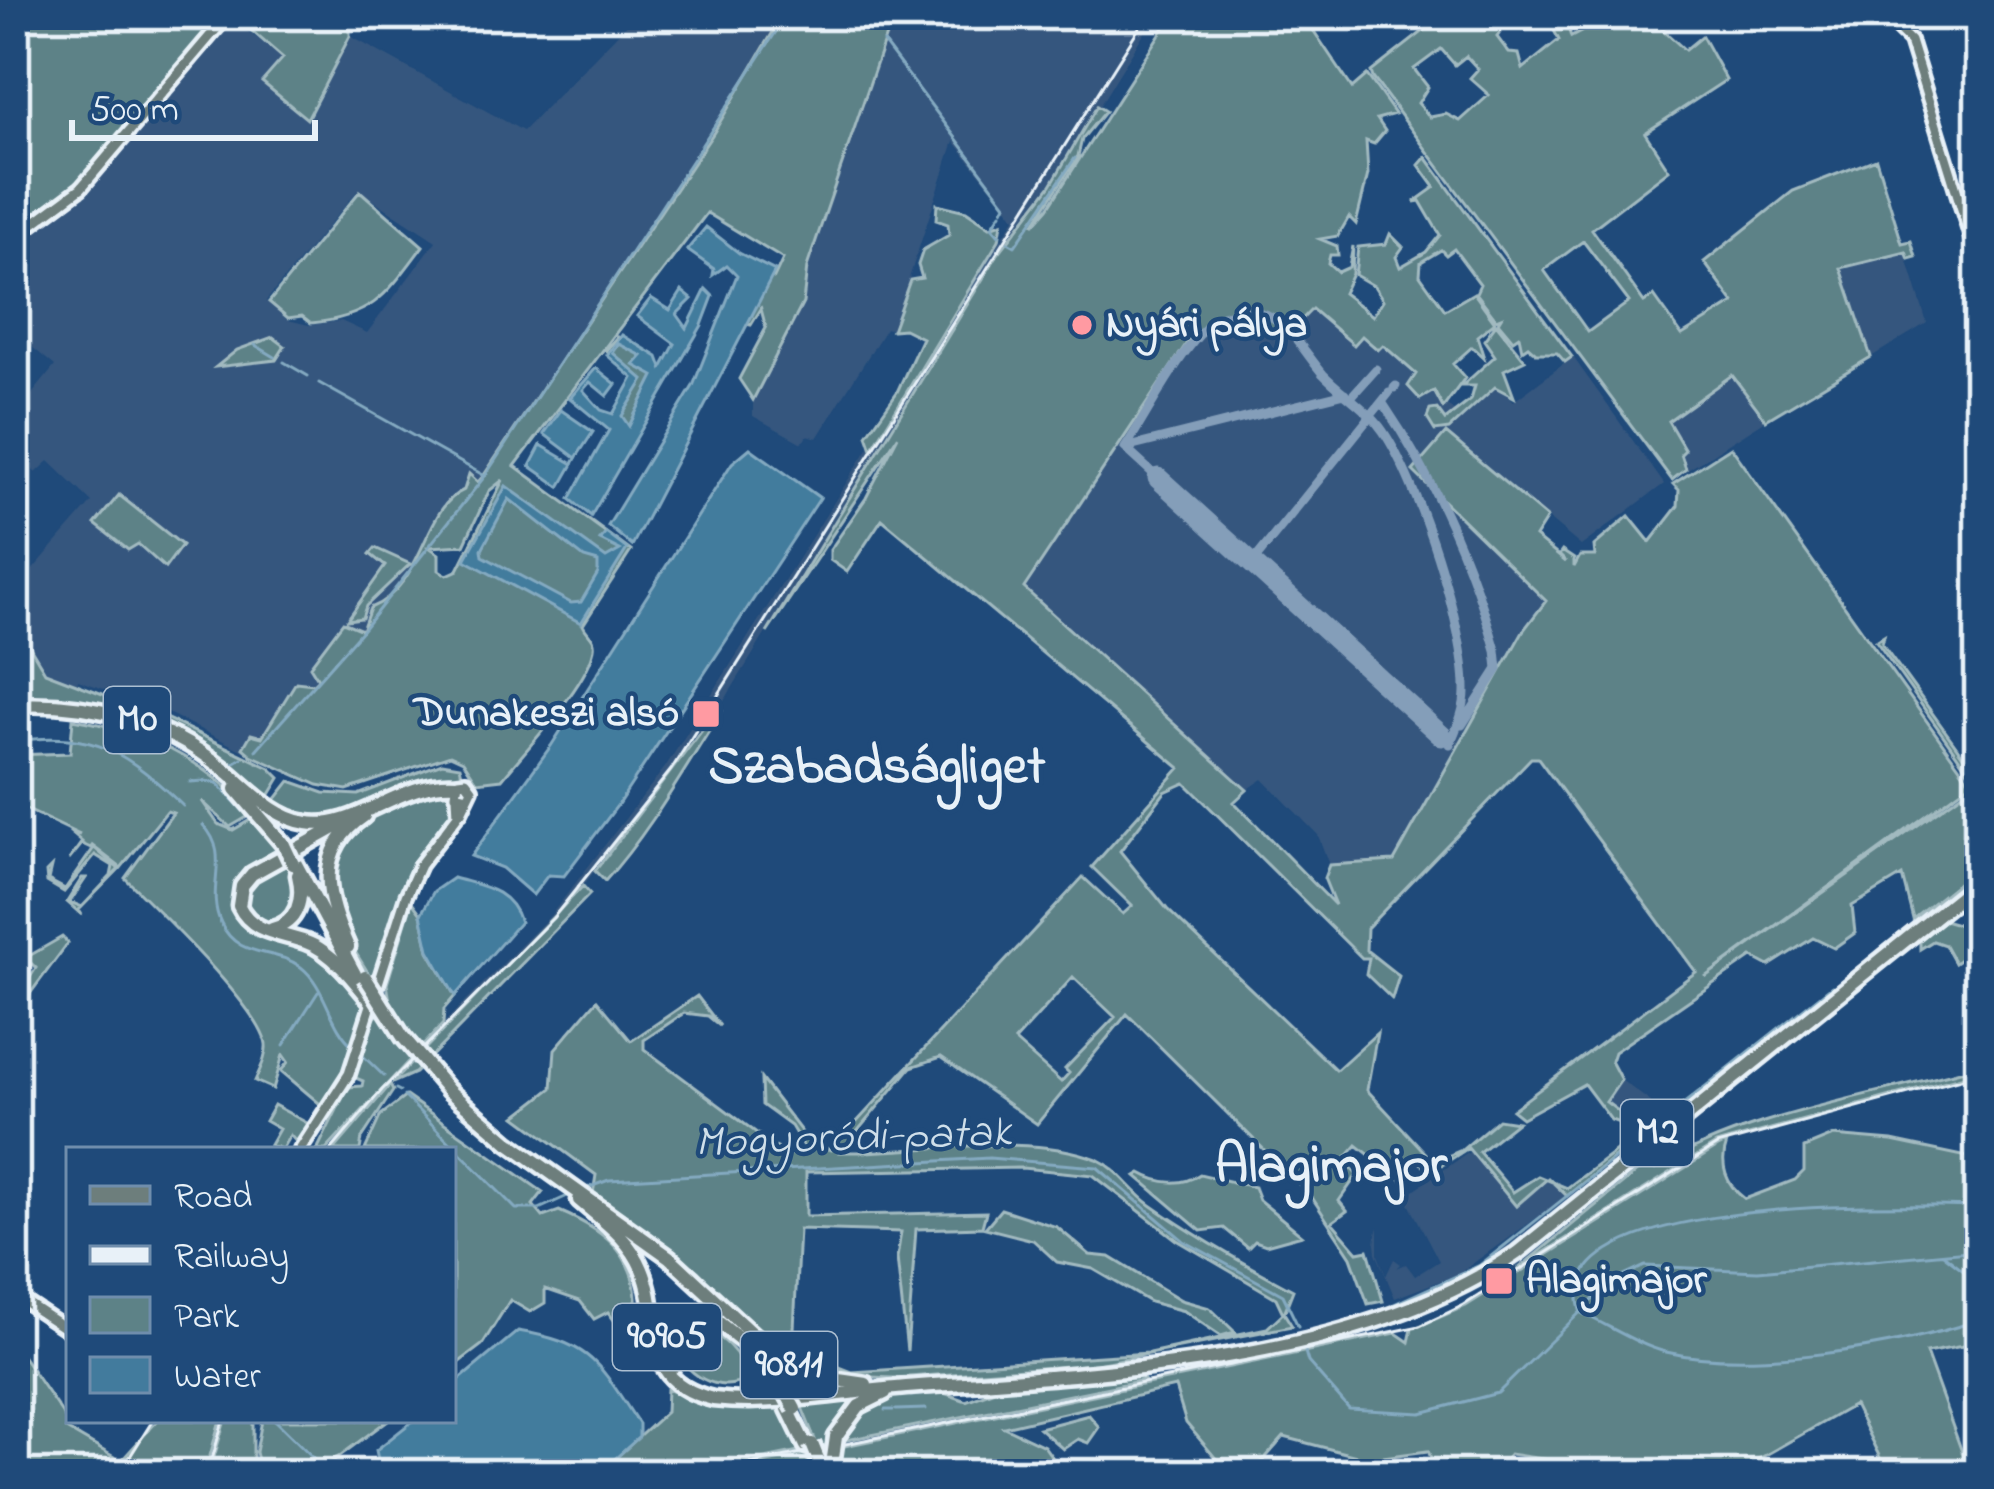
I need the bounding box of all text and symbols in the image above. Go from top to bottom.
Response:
scale bar [72,66,315,140]
text: 500 m [90,85,179,138]
place label: Nyári pálya [1106,295,1307,356]
marker: Nyári pálya [1069,312,1095,338]
place label: Dunakeszi alsó [412,684,679,745]
road number: M0 [104,687,170,753]
marker: Dunakeszi alsó [690,698,722,730]
district label: Szabadságliget [709,730,1046,810]
water label: Mogyoródi-patak [694,1100,1014,1177]
road number: M2 [1621,1100,1693,1166]
district label: Alagimajor [1215,1129,1448,1209]
legend [66,1147,456,1423]
text: Road [174,1172,252,1225]
text: Railway [174,1232,289,1285]
place label: Alagimajor [1526,1251,1708,1313]
marker: Alagimajor [1483,1265,1515,1297]
text: Park [174,1292,239,1345]
road number: 90905 [613,1304,721,1370]
road number: 90811 [741,1332,837,1398]
text: Water [174,1352,262,1405]

